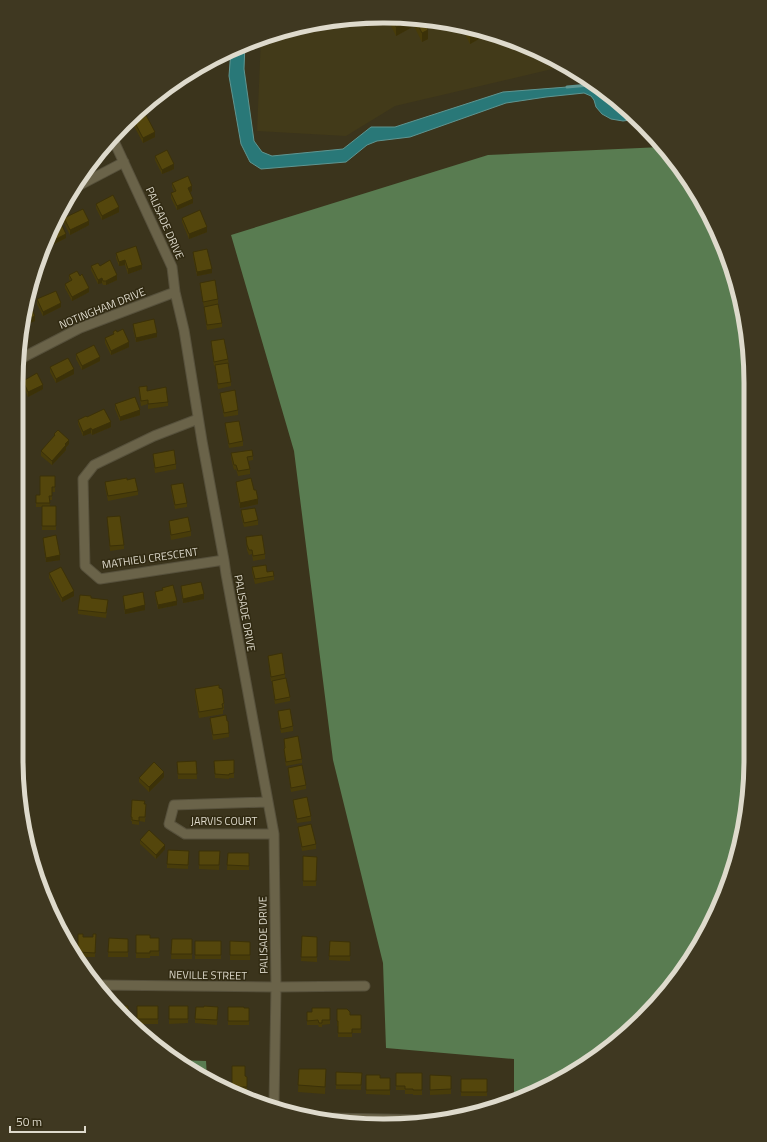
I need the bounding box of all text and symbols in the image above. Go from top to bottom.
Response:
street label: PALISADE DRIVE [142,184,188,262]
street label: NOTINGHAM DRIVE [56,283,148,333]
street label: MATHIEU CRESCENT [101,543,199,573]
street label: PALISADE DRIVE [230,573,260,653]
street label: JARVIS COURT [191,813,257,829]
street label: PALISADE DRIVE [254,896,272,974]
street label: NEVILLE STREET [169,966,247,984]
scale bar [10,1108,85,1134]
text: 50 m [16,1112,42,1131]

